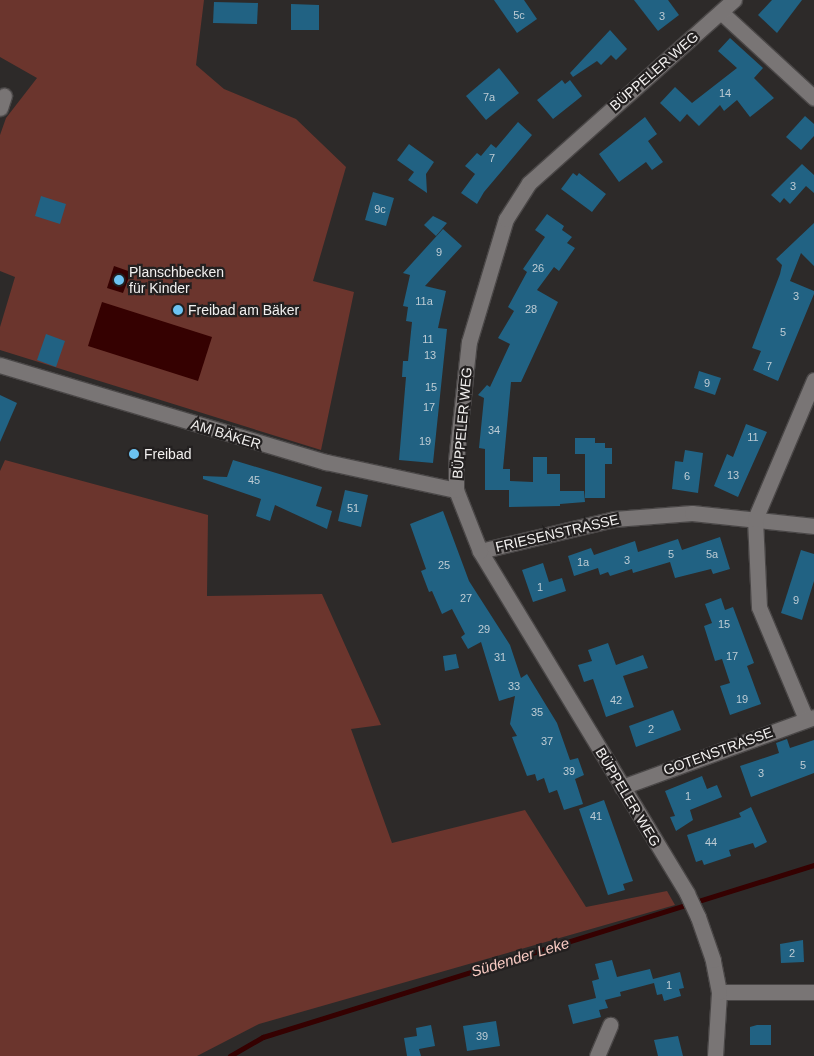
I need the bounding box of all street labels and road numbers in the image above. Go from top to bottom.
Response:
street label: BÜPPELER WEG [606,28,702,114]
street label: BÜPPELER WEG [449,366,475,480]
street label: AM BÄKER [189,415,263,453]
street label: FRIESENSTRASSE [494,511,620,555]
street label: GOTENSTRASSE [661,723,775,779]
street label: BÜPPELER WEG [592,745,664,849]

